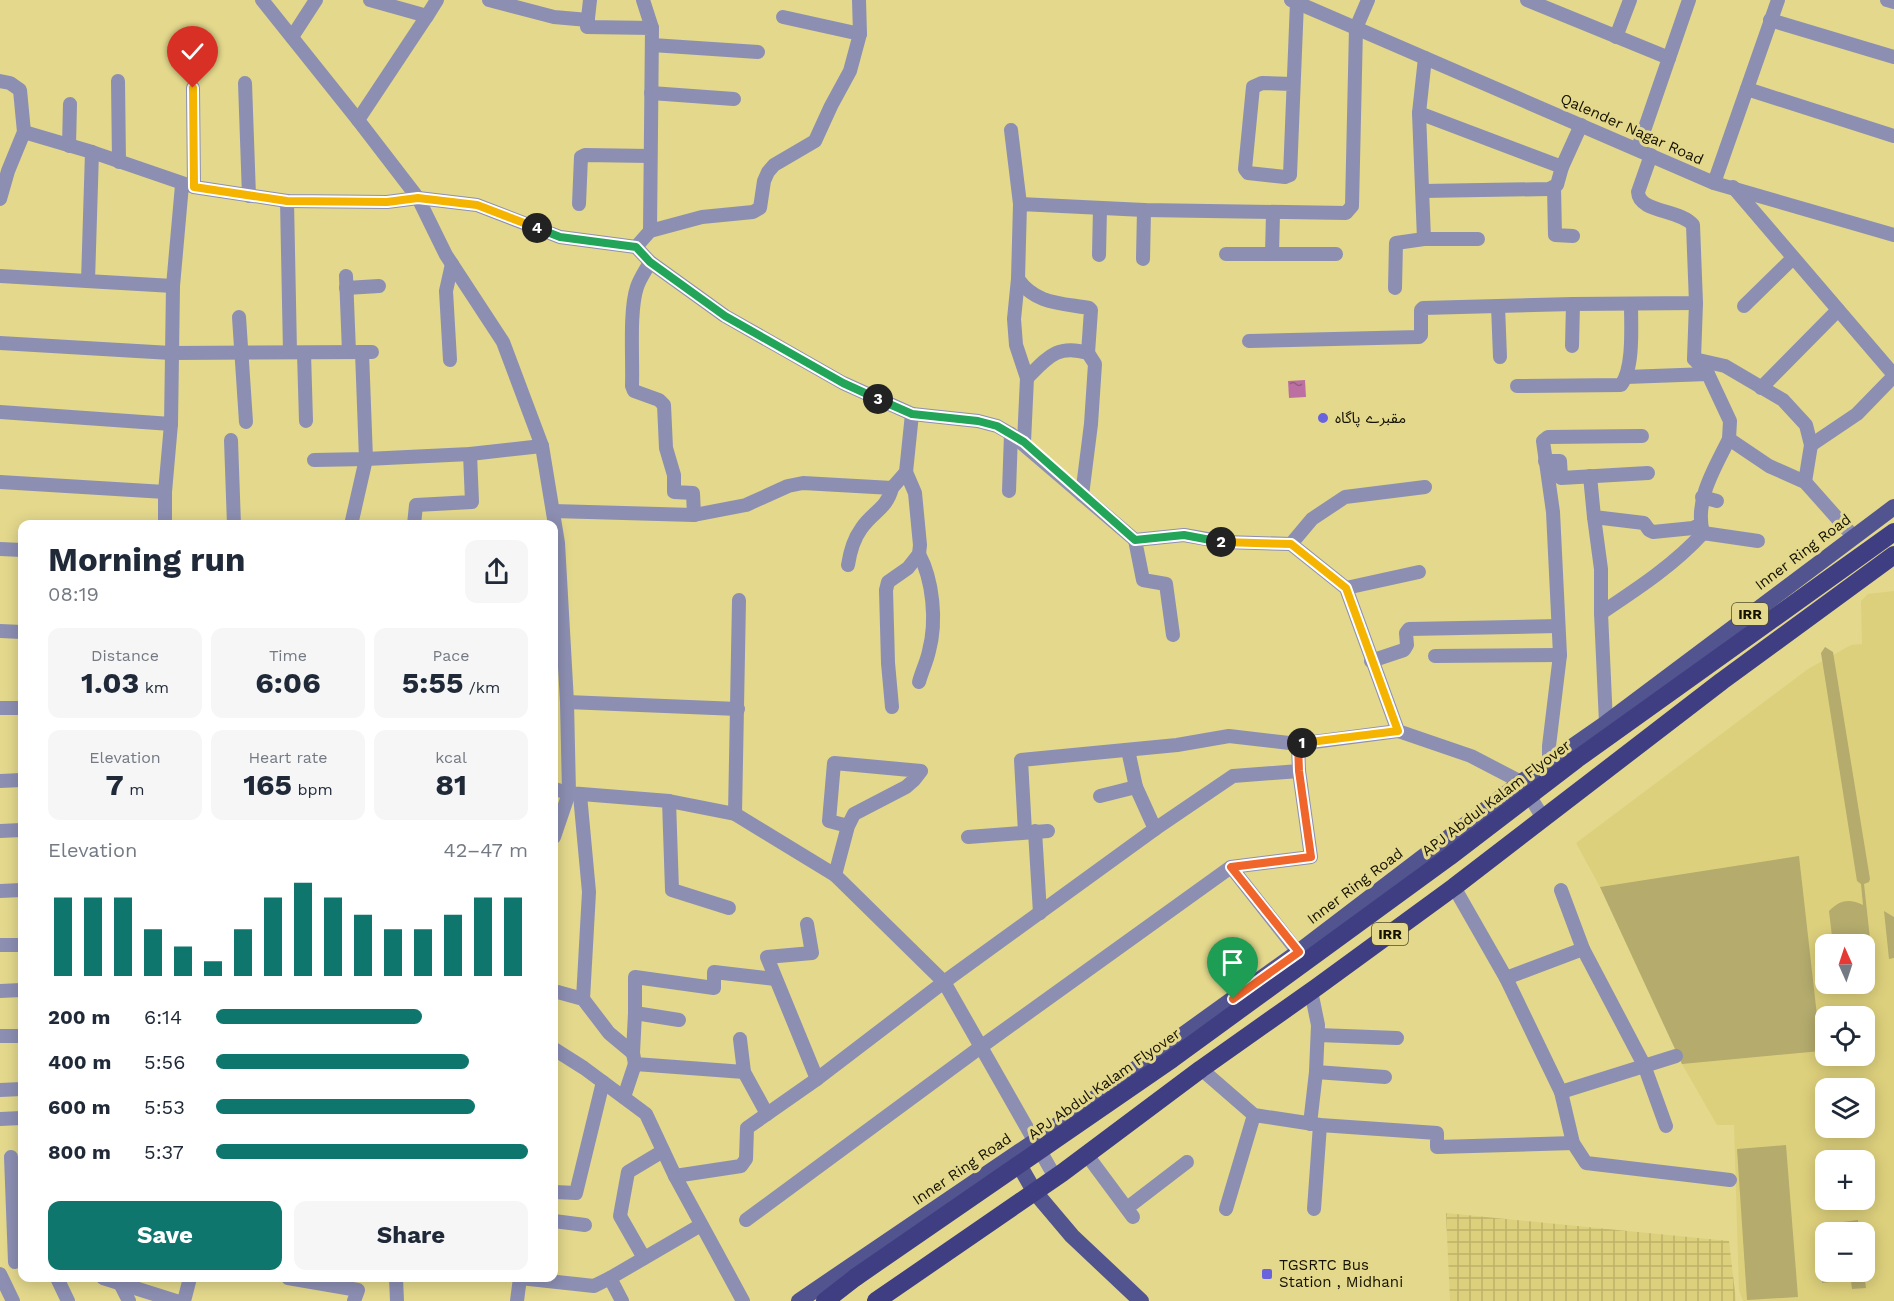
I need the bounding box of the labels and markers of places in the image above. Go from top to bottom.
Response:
pin [167,26,218,88]
pin: 4 [522,213,552,243]
pin: 3 [863,384,893,414]
place label: مقبرے پاگاہ [1335,409,1406,428]
marker: مقبرے پاگاہ [1316,411,1330,425]
pin: 2 [1206,527,1236,557]
pin: 1 [1287,728,1317,758]
pin [1207,937,1258,999]
place label: TGSRTC Bus Station , Midhani [1279,1256,1403,1291]
marker: TGSRTC Bus Station , Midhani [1260,1267,1274,1281]

